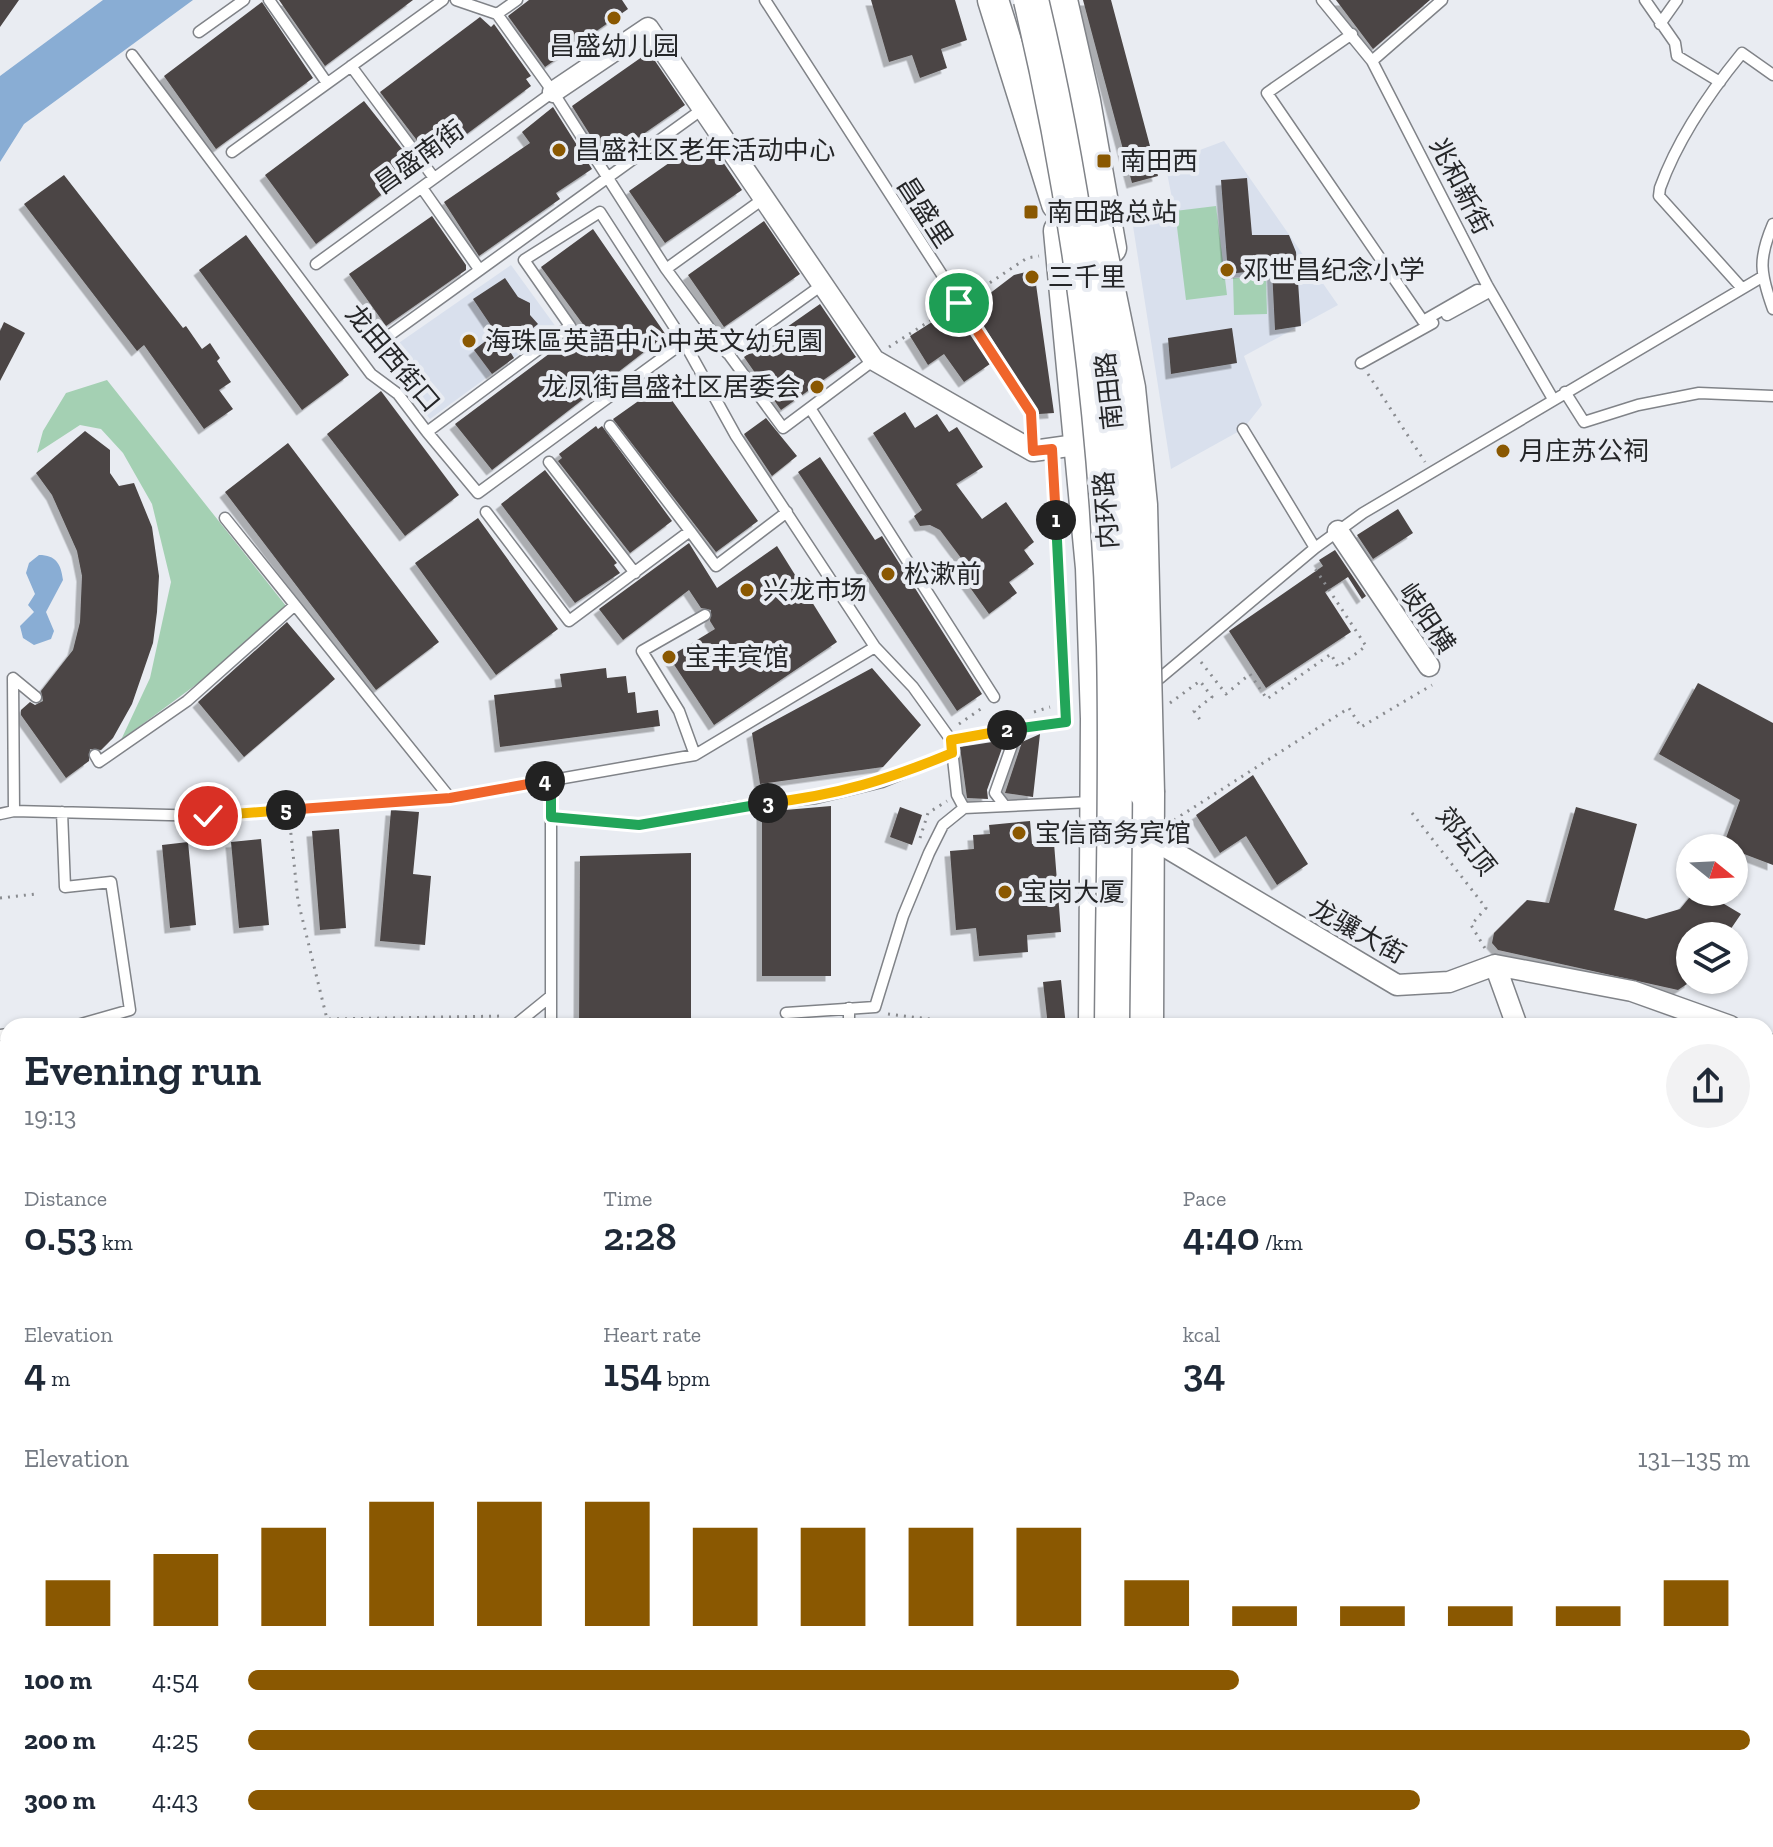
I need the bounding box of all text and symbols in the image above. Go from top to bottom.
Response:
marker: 昌盛幼儿园 [605,9,623,27]
place label: 昌盛幼儿园 [549,30,679,62]
street label: 昌盛南街 [368,113,470,201]
street label: 兆和新街 [1423,132,1499,240]
place label: 昌盛社区老年活动中心 [575,134,835,166]
marker: 昌盛社区老年活动中心 [550,141,568,159]
place label: 南田西 [1120,145,1198,177]
marker: 南田西 [1095,152,1113,170]
street label: 昌盛里 [890,171,960,253]
place label: 南田路总站 [1047,196,1177,228]
marker: 南田路总站 [1022,203,1040,221]
place label: 邓世昌纪念小学 [1243,254,1425,286]
place label: 三千里 [1048,261,1126,293]
marker: 邓世昌纪念小学 [1218,261,1236,279]
marker: 三千里 [1023,268,1041,286]
pin [925,269,993,337]
icon: arrive [937,281,981,325]
street label: 龙田西街口 [339,298,447,418]
place label: 海珠區英語中心中英文幼兒園 [485,325,823,357]
marker: 海珠區英語中心中英文幼兒園 [460,332,478,350]
street label: 南田路 [1089,351,1129,431]
place label: 龙凤街昌盛社区居委会 [541,371,801,403]
marker: 龙凤街昌盛社区居委会 [808,378,826,396]
place label: 月庄苏公祠 [1519,435,1649,467]
marker: 月庄苏公祠 [1494,442,1512,460]
street label: 内环路 [1087,470,1125,550]
pin: 1 [1036,500,1076,540]
text: 1 [1052,506,1060,533]
place label: 松漱前 [904,558,982,590]
marker: 松漱前 [879,565,897,583]
place label: 兴龙市场 [763,574,867,606]
street label: 岐阳横 [1392,577,1462,659]
marker: 兴龙市场 [738,581,756,599]
place label: 宝丰宾馆 [685,641,789,673]
marker: 宝丰宾馆 [660,648,678,666]
pin: 2 [987,710,1027,750]
text: 2 [1001,716,1013,743]
pin: 4 [525,761,565,801]
text: 4 [539,767,551,794]
pin [174,782,242,850]
pin: 3 [748,783,788,823]
text: 3 [762,789,774,816]
pin: 5 [266,790,306,830]
icon: check [186,794,230,838]
text: 5 [280,796,292,823]
street label: 郊坛顶 [1429,800,1503,882]
place label: 宝信商务宾馆 [1035,817,1191,849]
marker: 宝信商务宾馆 [1010,824,1028,842]
north arrow [1676,834,1748,906]
map controls [1676,834,1748,994]
place label: 宝岗大厦 [1021,876,1125,908]
marker: 宝岗大厦 [996,883,1014,901]
street label: 龙骧大街 [1305,892,1411,970]
button: layers [1676,922,1748,994]
text: Evening run [24,1043,261,1096]
button: share [1666,1044,1750,1128]
text: 19:13 [24,1100,76,1132]
text: Distance [24,1185,107,1212]
text: Time [603,1185,652,1212]
text: Pace [1183,1185,1226,1212]
text: 0.53 [24,1212,97,1260]
text: 2:28 [603,1212,677,1260]
text: 4:40 [1183,1212,1260,1260]
text: km [97,1229,133,1256]
text: /km [1260,1229,1303,1256]
text: Elevation [24,1321,113,1348]
text: Heart rate [603,1321,701,1348]
text: kcal [1183,1321,1220,1348]
text: 4 [24,1348,46,1396]
text: 154 [603,1348,662,1396]
text: 34 [1183,1348,1226,1396]
text: m [46,1365,70,1392]
text: bpm [662,1365,710,1392]
text: Elevation [24,1442,129,1474]
text: 131–135 m [1637,1442,1750,1474]
text: 100 m [24,1664,92,1696]
text: 4:54 [152,1664,199,1696]
text: 200 m [24,1724,96,1756]
text: 4:25 [152,1724,199,1756]
text: 300 m [24,1784,95,1816]
text: 4:43 [152,1784,199,1816]

